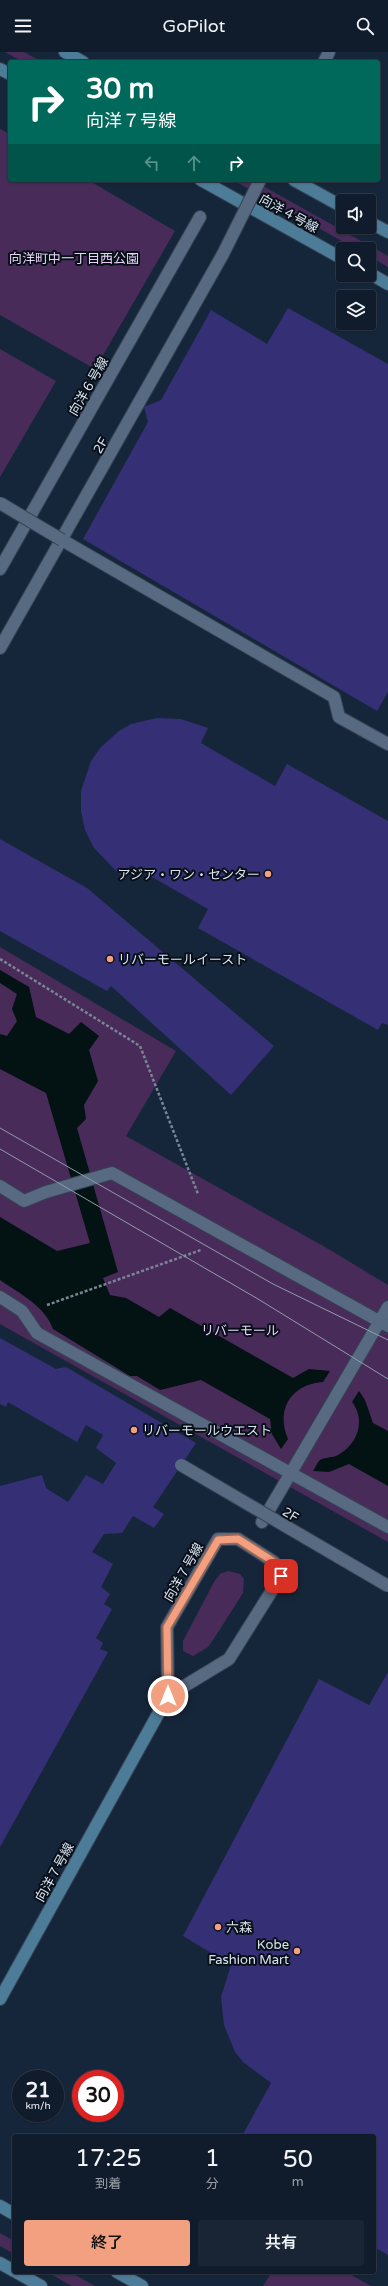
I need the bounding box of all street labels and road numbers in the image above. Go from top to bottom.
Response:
street label: 向洋４号線 [256,191,321,237]
street label: 向洋６号線 [66,354,112,419]
street label: 2F [90,435,112,456]
street label: 2F [280,1504,302,1526]
street label: 向洋７号線 [161,1540,207,1605]
street label: 向洋７号線 [32,1840,78,1905]

